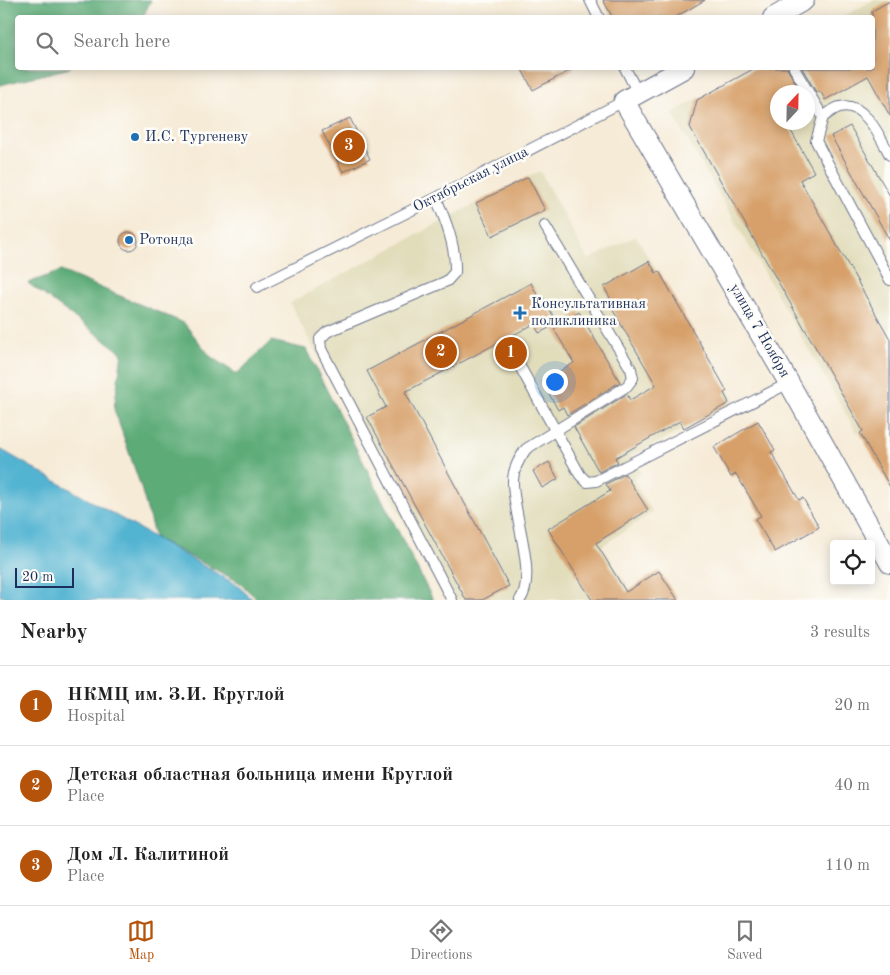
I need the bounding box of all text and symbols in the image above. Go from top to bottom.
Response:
search box [15,15,875,70]
icon: search [33,29,61,57]
text: Search here [73,33,170,52]
north arrow [770,85,815,130]
pin: 3 [333,127,365,165]
place label: И.С. Тургеневу [145,130,249,145]
marker: И.С. Тургеневу [129,131,141,143]
street label: Октябрьская улица [411,144,531,216]
place label: Ротонда [139,233,194,248]
marker: Ротонда [123,234,135,246]
street label: улица 7 Ноября [726,282,792,381]
place label: Консультативная поликлиника [531,297,646,329]
marker: Консультативная поликлиника [513,306,527,320]
pin: 2 [425,333,457,371]
pin: 1 [495,334,527,372]
your location [542,369,568,395]
map controls [830,540,875,585]
button: locate [830,540,875,585]
scale bar [15,565,74,588]
text: 20 m [22,570,53,584]
text: Nearby [20,622,88,643]
text: 3 results [810,625,870,641]
text: НКМЦ им. З.И. Круглой [67,686,285,705]
text: 1 [31,698,41,714]
text: 20 m [834,698,870,714]
text: Hospital [67,709,125,725]
text: Детская областная больница имени Круглой [67,766,453,785]
text: 2 [31,778,41,794]
text: 40 m [834,778,870,794]
text: Place [67,789,104,805]
text: Дом Л. Калитиной [67,846,229,865]
text: 3 [31,858,41,874]
text: 110 m [825,858,870,874]
text: Place [67,869,104,885]
tab: Map [127,917,155,964]
tab: Directions [410,917,472,964]
tab: Saved [727,917,763,964]

